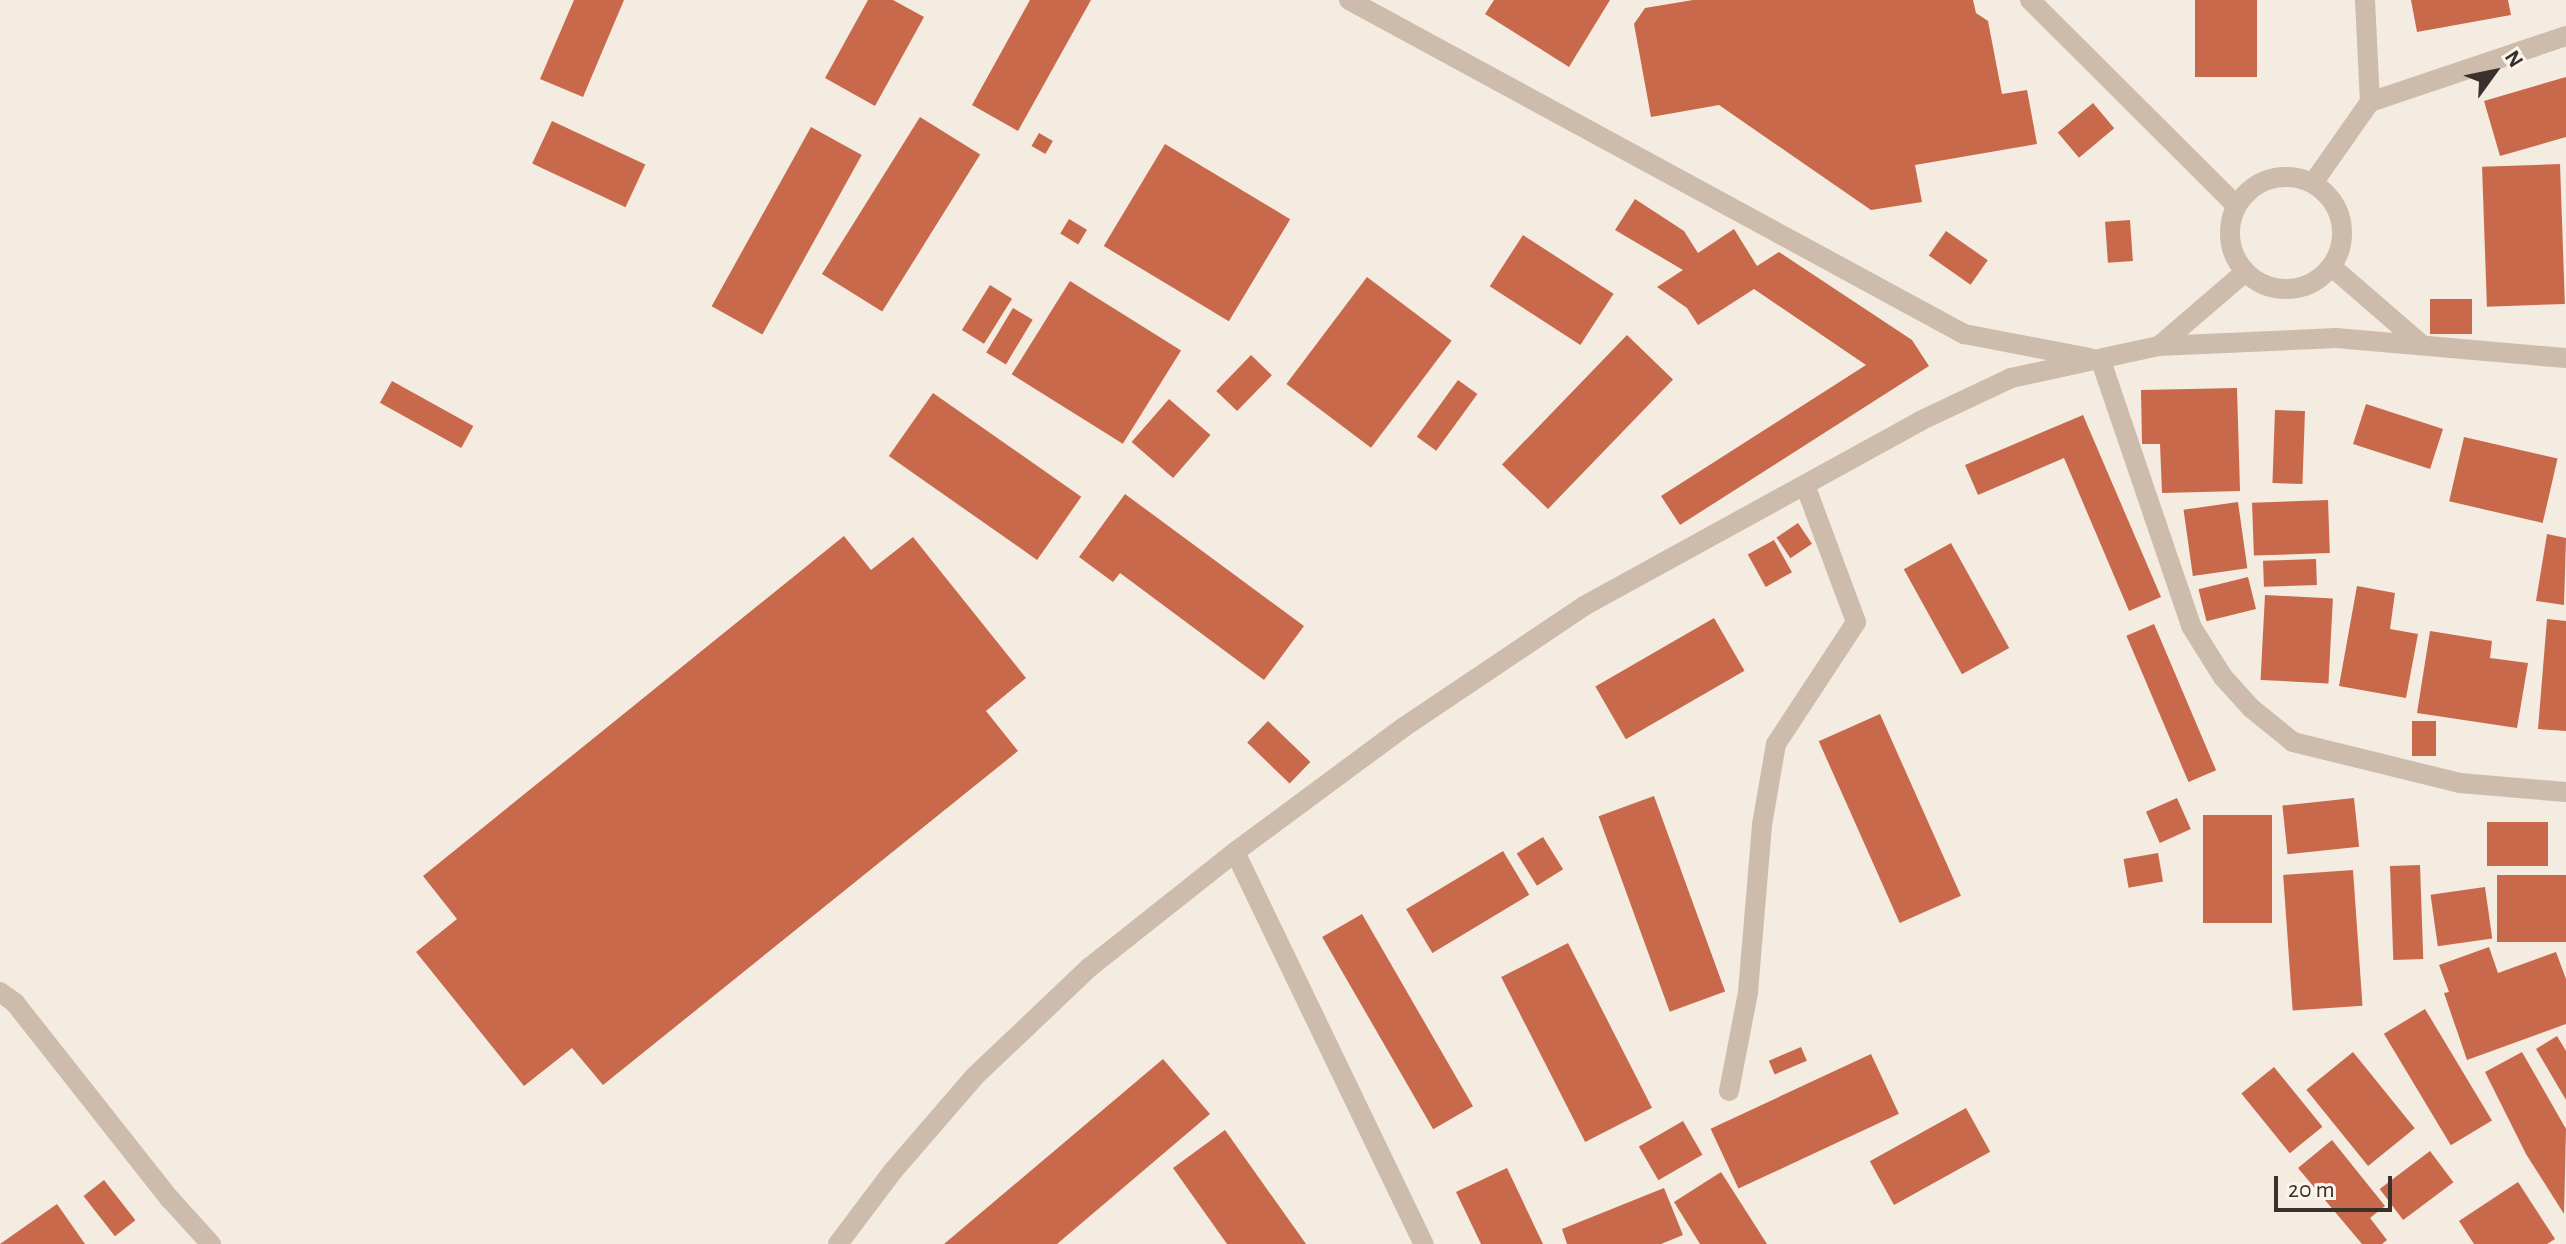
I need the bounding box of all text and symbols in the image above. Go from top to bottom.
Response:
north arrow [2454,32,2534,112]
text: N [2501,47,2528,71]
scale bar [2278,1160,2396,1210]
text: 20 m [2288,1178,2335,1202]

